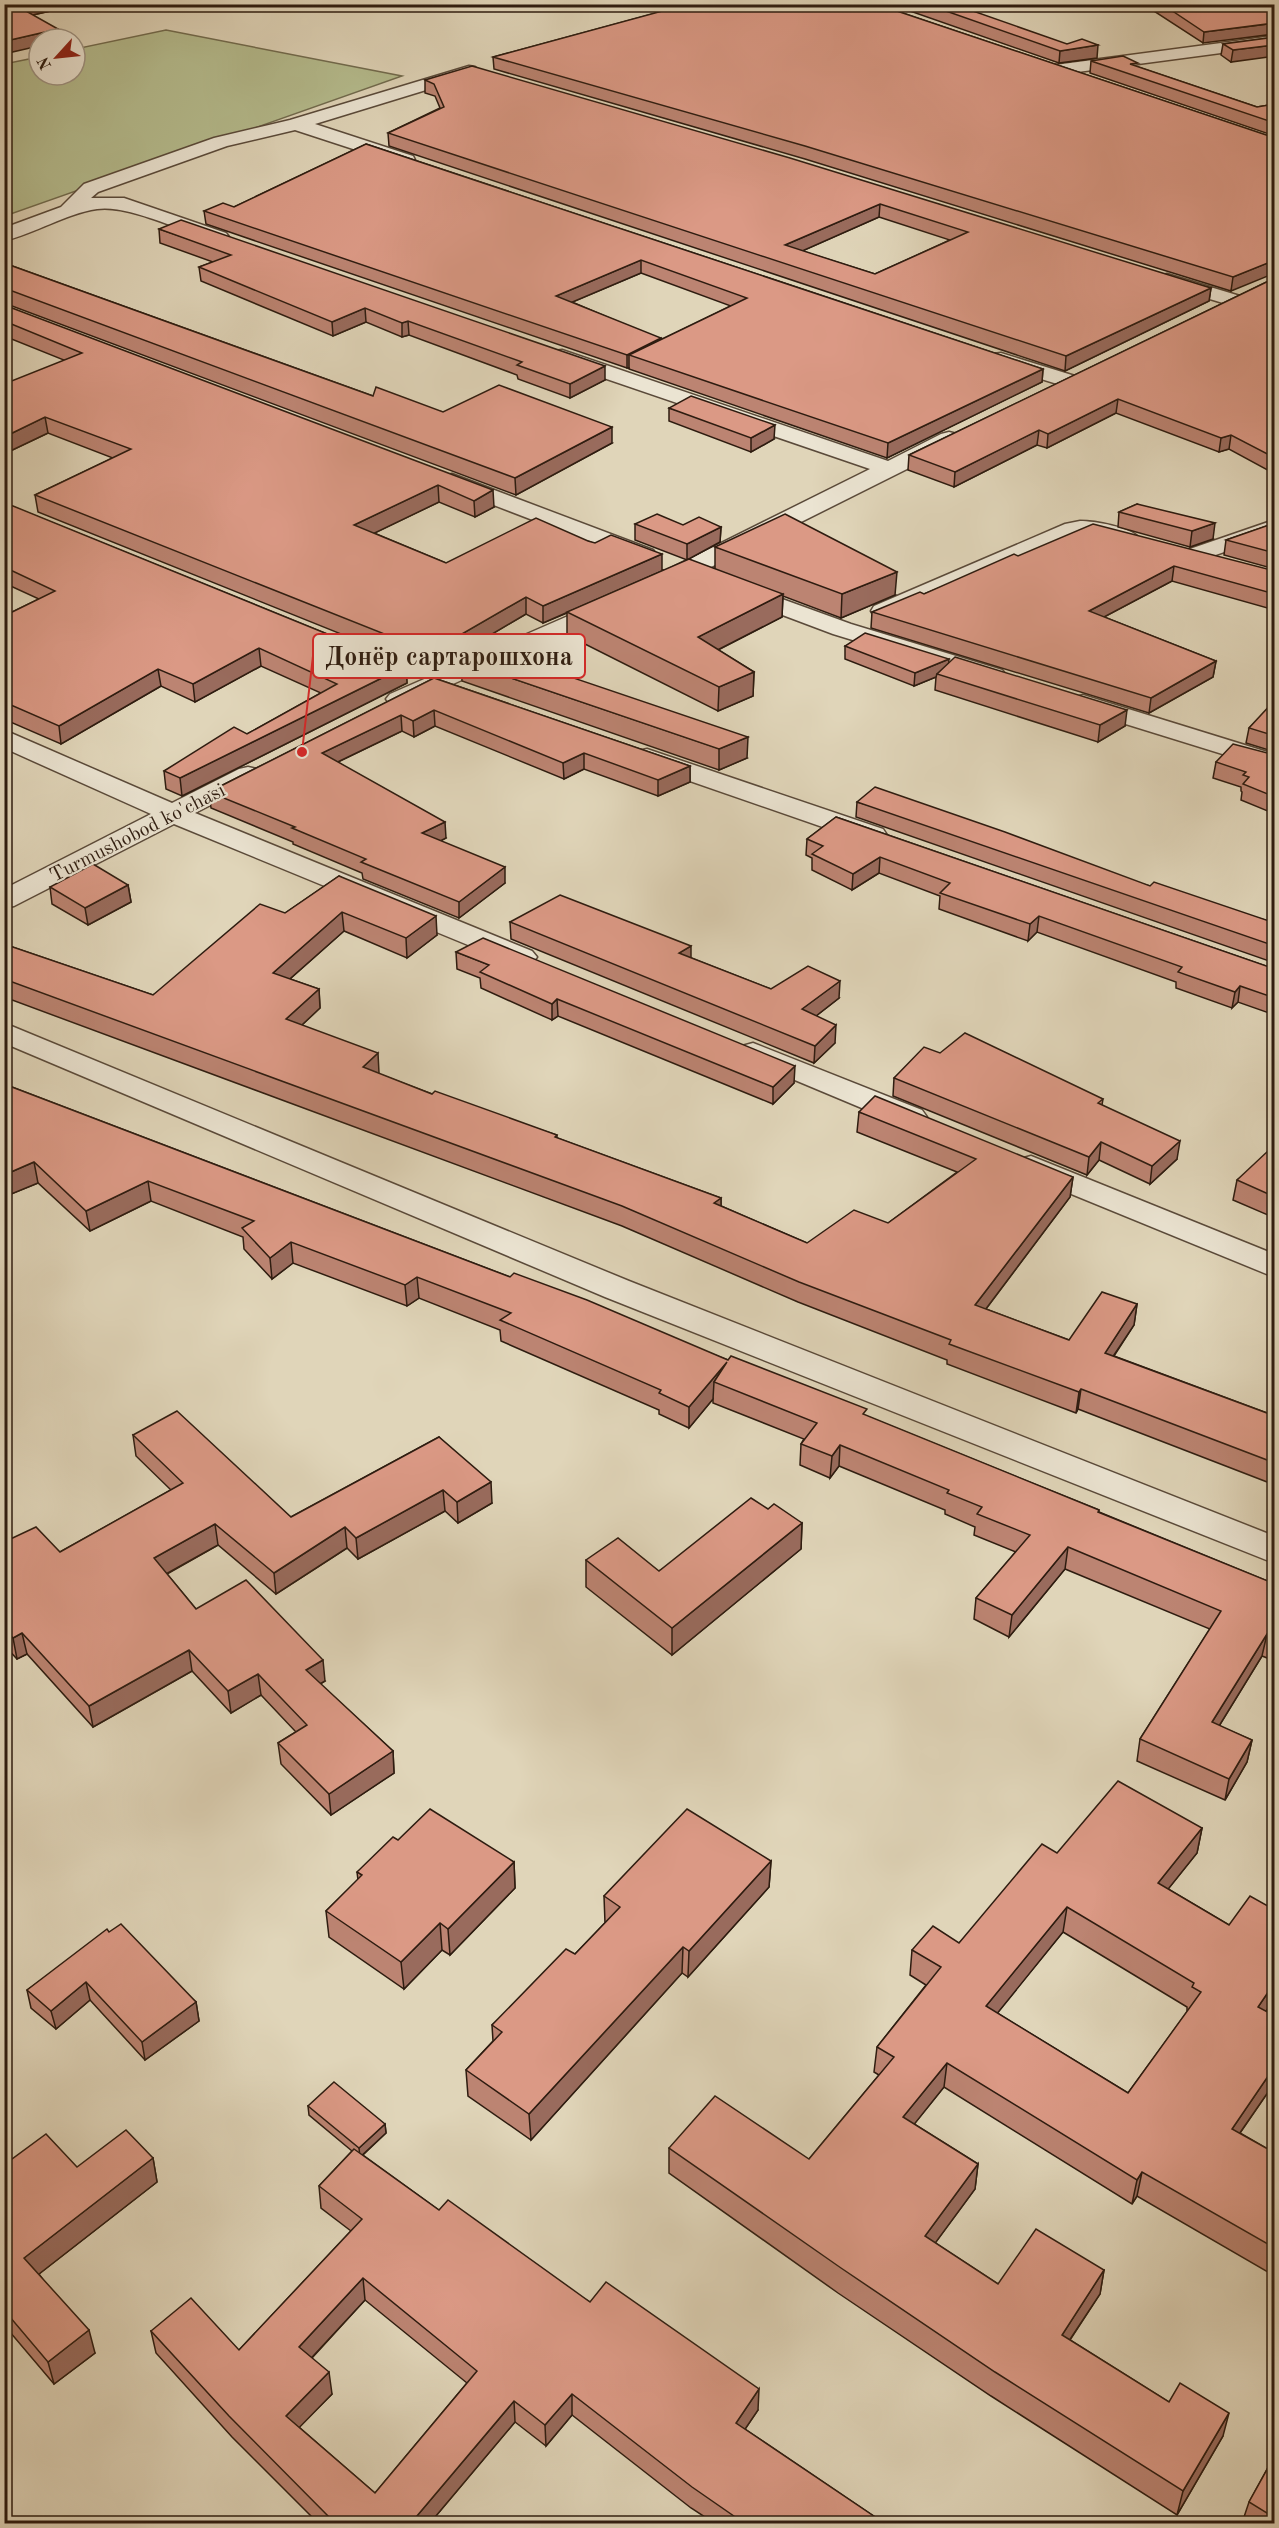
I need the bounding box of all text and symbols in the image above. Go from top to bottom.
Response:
north arrow [27,27,87,87]
text: N [35,53,55,72]
callout: Донёр сартарошхона [313,634,585,678]
text: Донёр сартарошхона [325,645,573,671]
street label: Turmushobod ko'chasi [47,781,229,887]

